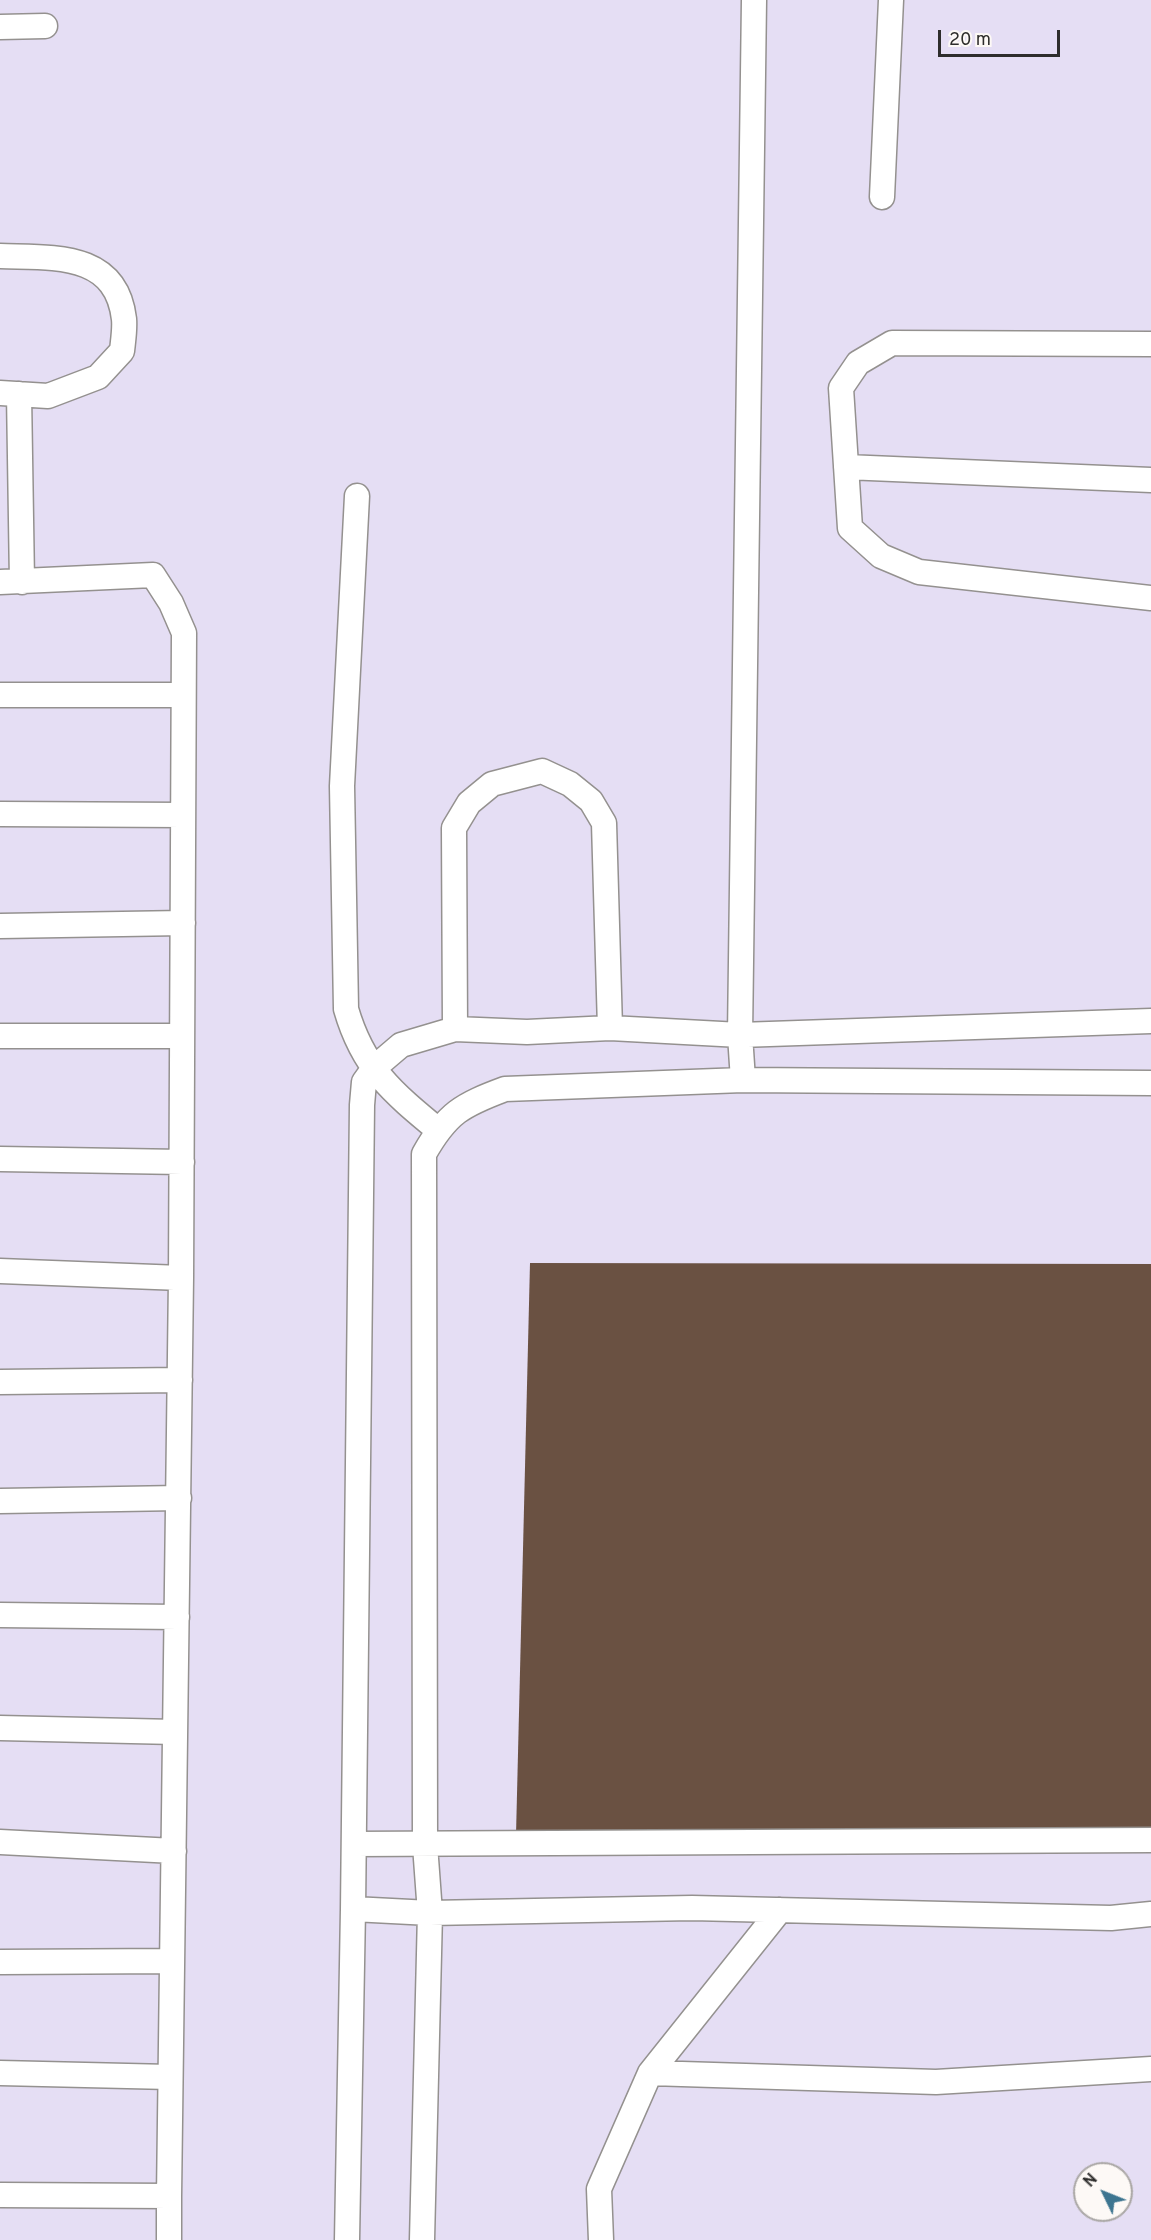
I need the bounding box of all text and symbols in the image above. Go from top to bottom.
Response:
scale bar [941,18,1062,56]
text: 20 m [949,29,991,52]
north arrow [1073,2162,1133,2222]
text: N [1080,2170,1103,2192]

